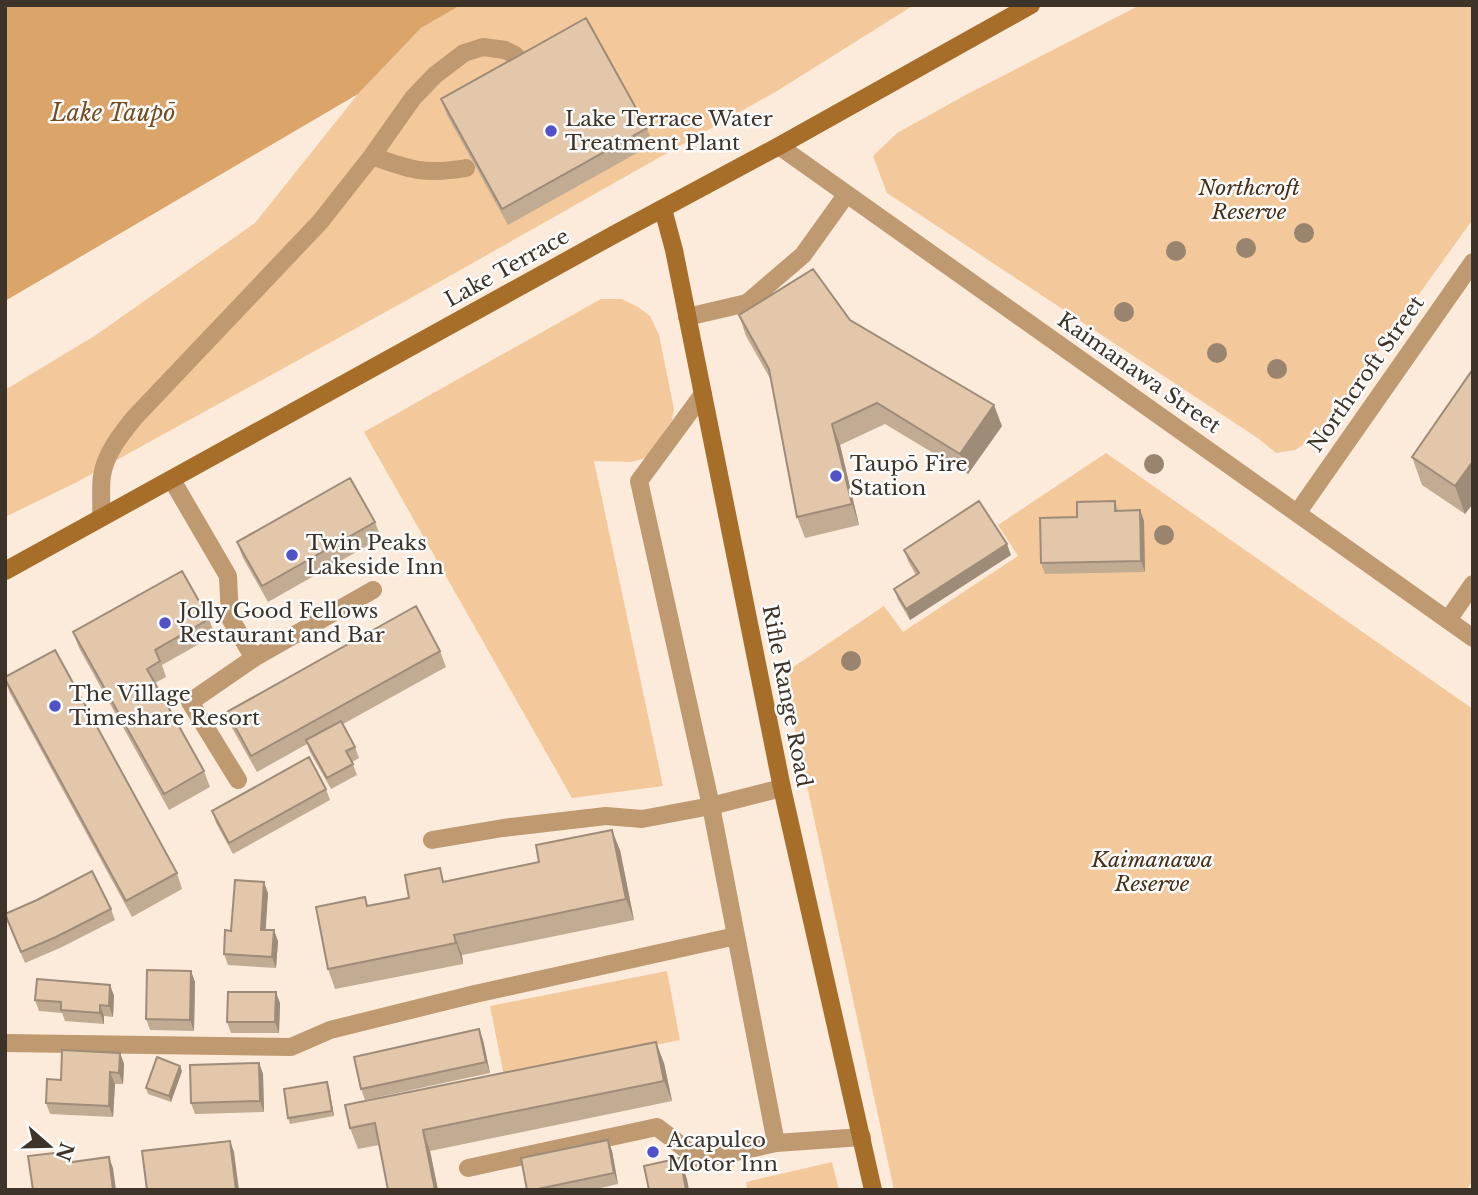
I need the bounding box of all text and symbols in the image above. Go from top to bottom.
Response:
water label: Lake Taupō [50,99,175,127]
place label: Lake Terrace Water Treatment Plant [565,106,773,156]
marker: Lake Terrace Water Treatment Plant [543,123,559,139]
park label: Northcroft Reserve [1197,175,1300,225]
street label: Lake Terrace [440,223,574,313]
street label: Northcroft Street [1302,291,1430,457]
street label: Kaimanawa Street [1052,307,1226,439]
place label: Taupō Fire Station [850,451,967,501]
marker: Taupō Fire Station [828,468,844,484]
place label: Twin Peaks Lakeside Inn [306,530,444,580]
marker: Twin Peaks Lakeside Inn [284,547,300,563]
place label: Jolly Good Fellows Restaurant and Bar [176,598,385,648]
street label: Rifle Range Road [757,603,817,789]
marker: Jolly Good Fellows Restaurant and Bar [157,615,173,631]
place label: The Village Timeshare Resort [69,681,260,731]
marker: The Village Timeshare Resort [47,698,63,714]
park label: Kaimanawa Reserve [1090,847,1213,897]
north arrow [14,1111,84,1181]
place label: Acapulco Motor Inn [666,1127,778,1177]
text: N [51,1139,78,1164]
marker: Acapulco Motor Inn [645,1144,661,1160]

